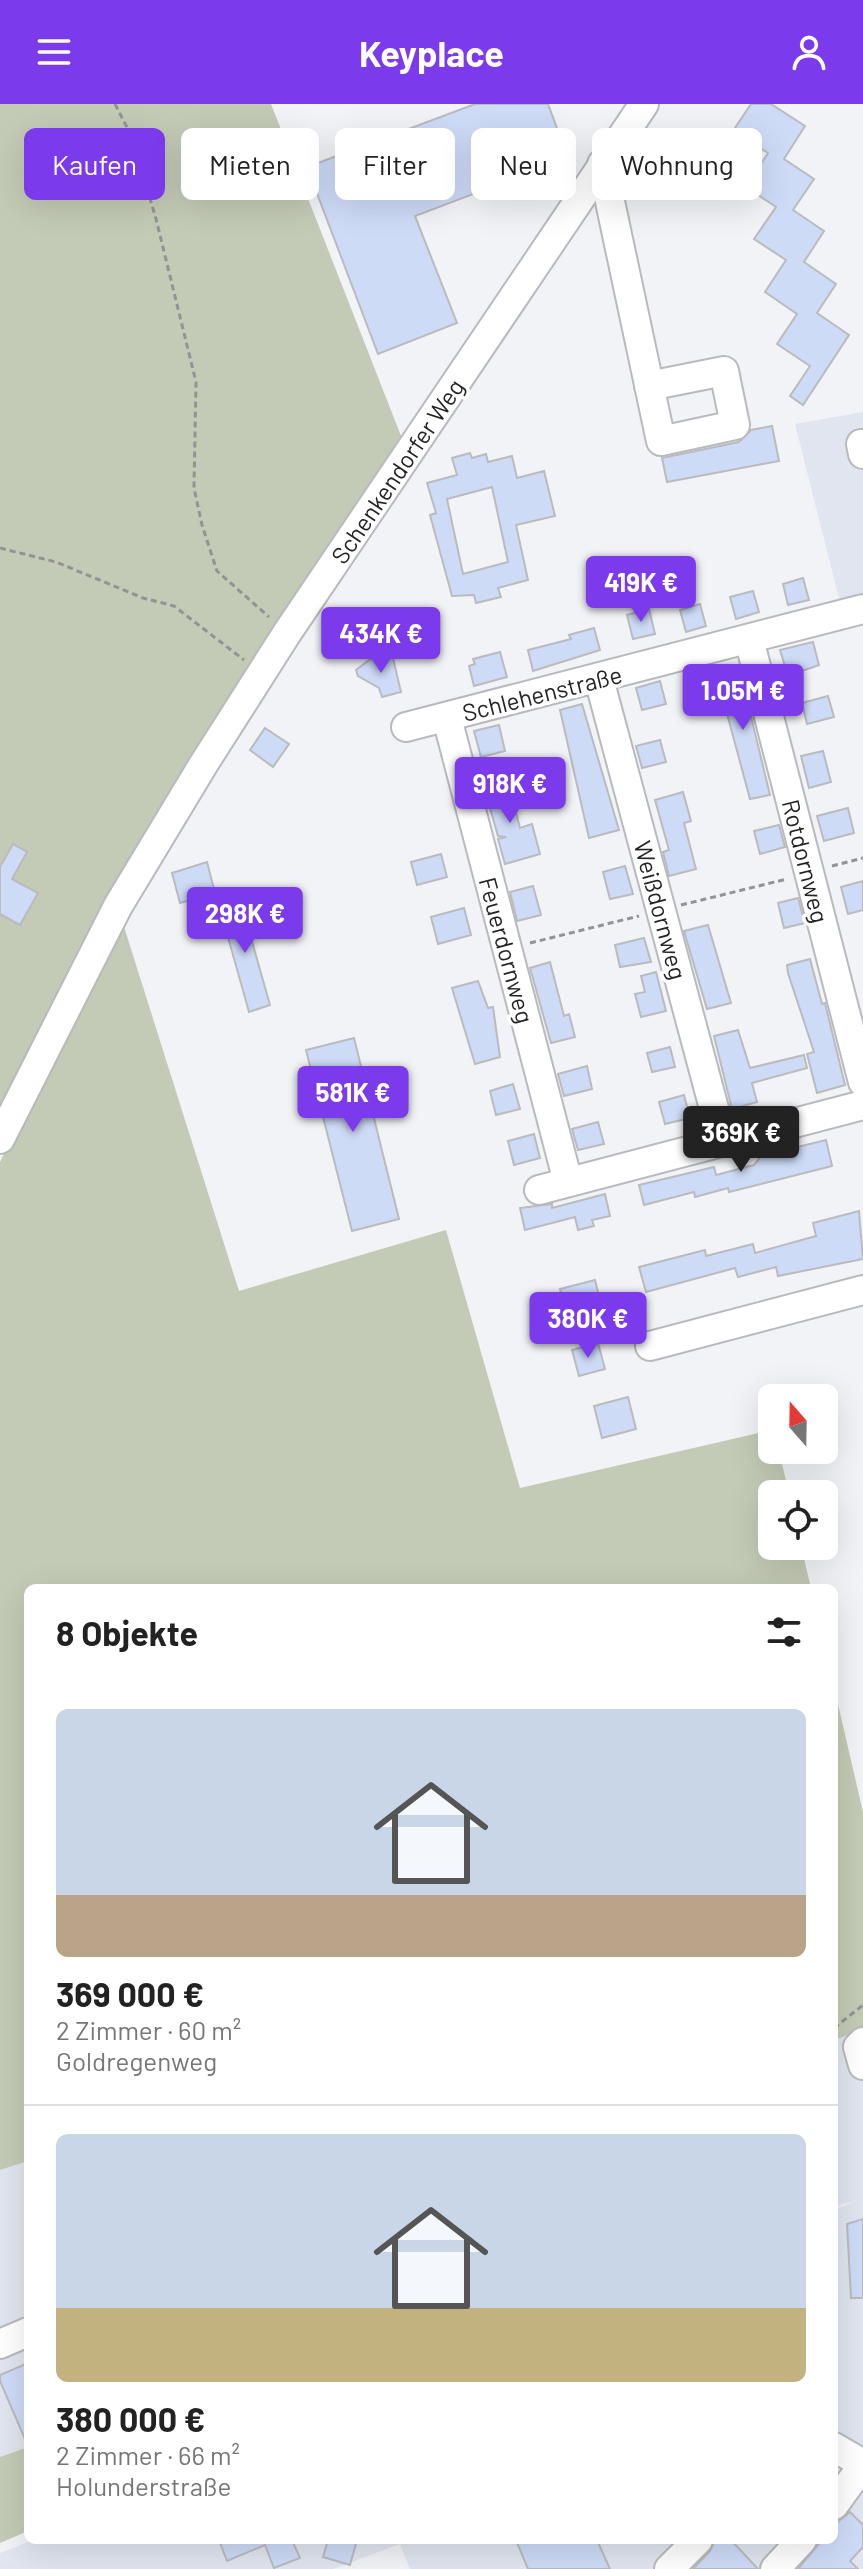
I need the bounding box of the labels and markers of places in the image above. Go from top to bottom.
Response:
pin: 419K € [576,556,706,624]
pin: 434K € [316,607,446,675]
pin: 1.05M € [669,664,817,732]
pin: 918K € [445,757,575,825]
pin: 298K € [180,887,310,955]
pin: 581K € [288,1066,418,1134]
pin: 369K € [676,1106,806,1174]
pin: 380K € [523,1292,653,1360]

